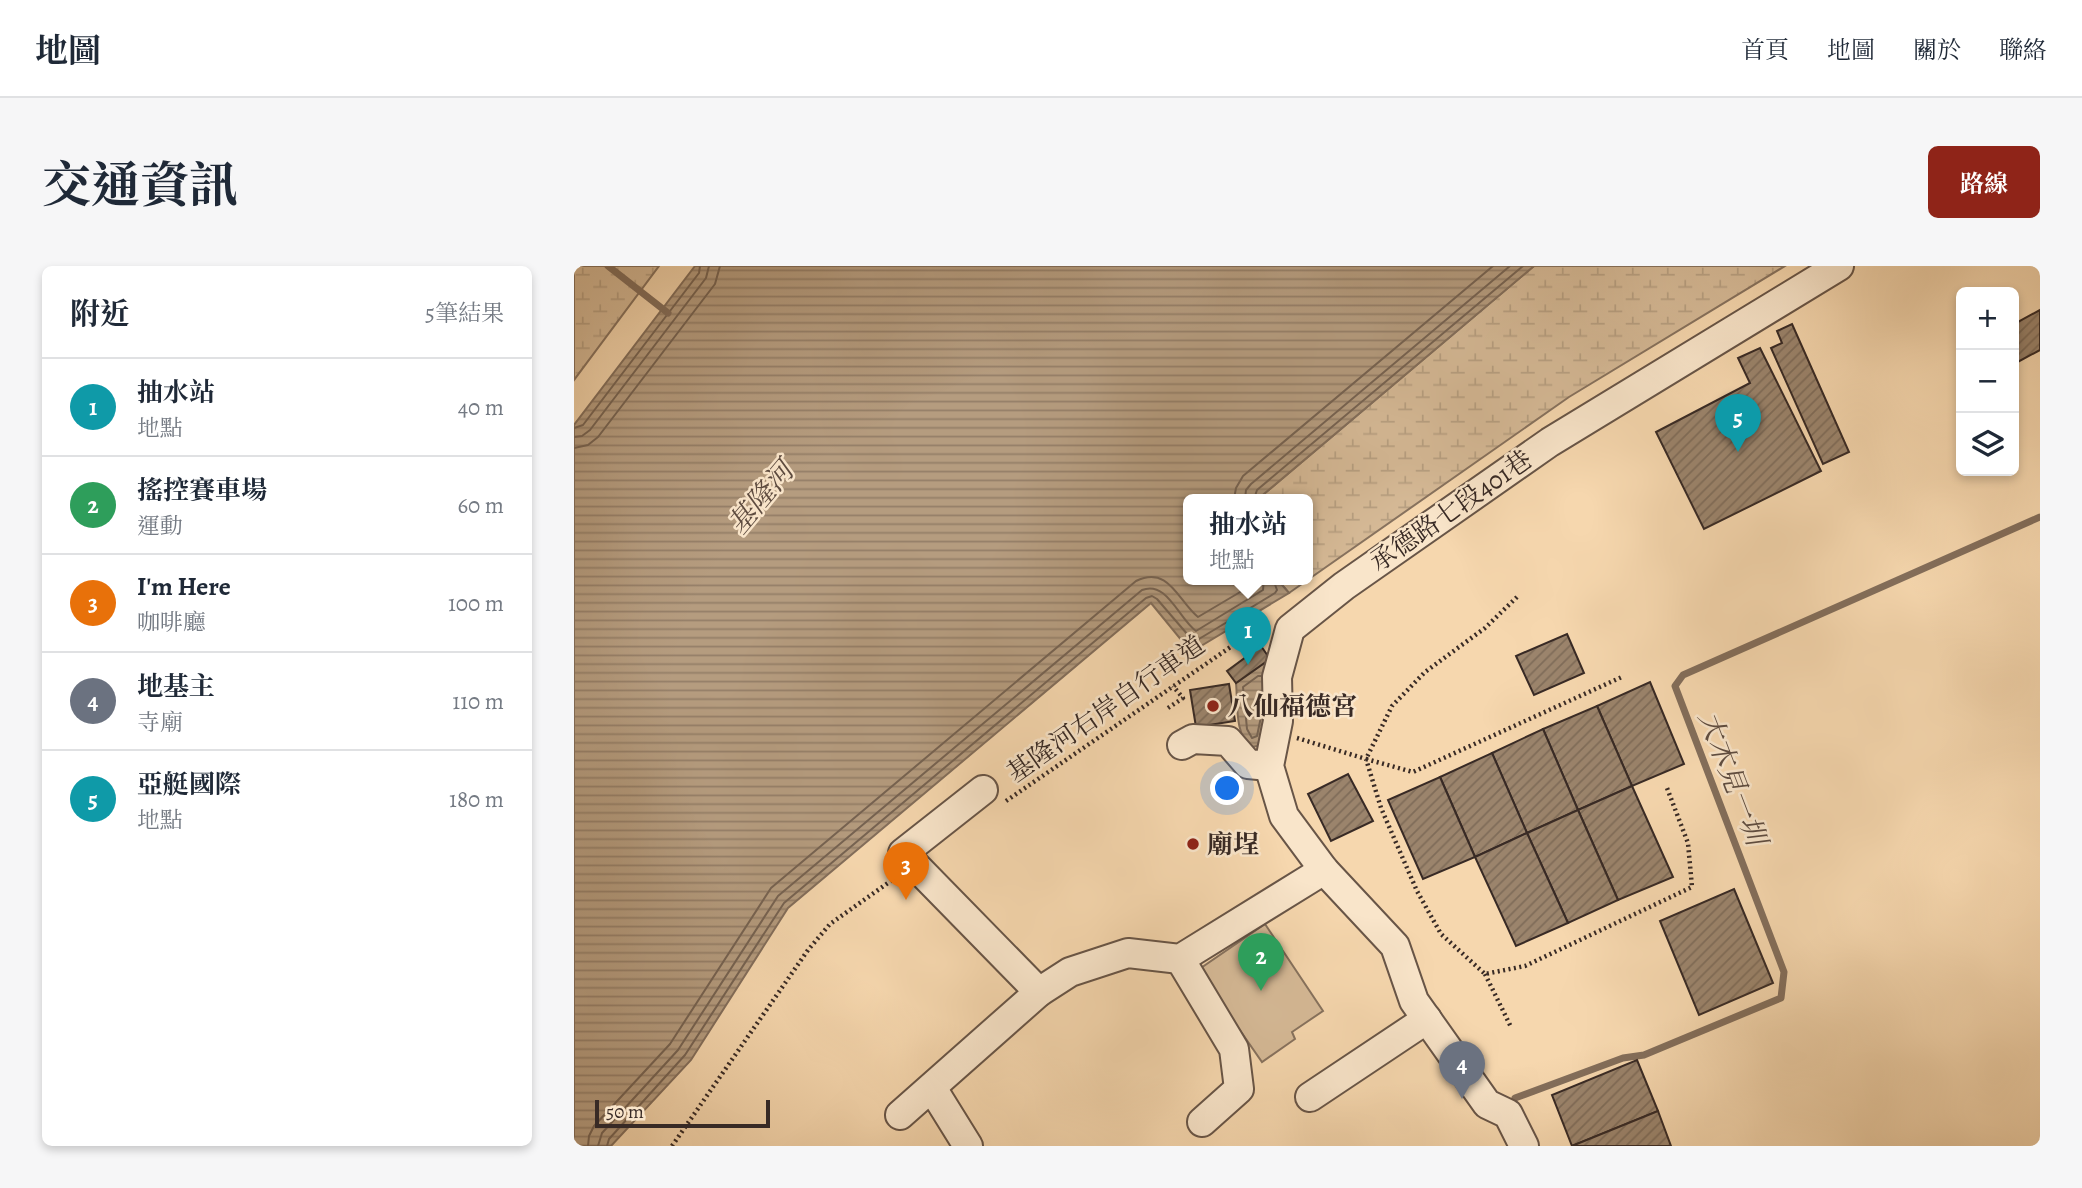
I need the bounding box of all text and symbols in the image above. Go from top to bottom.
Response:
text: 地圖 [35,28,101,73]
text: 首頁 [1741,34,1789,66]
text: 地圖 [1827,34,1875,66]
text: 關於 [1913,34,1961,66]
text: 聯絡 [1999,34,2047,66]
button: 路線 [1928,146,2040,218]
text: 交通資訊 [42,152,238,219]
map controls [1956,287,2019,476]
button: + [1956,287,2019,350]
text: 附近 [70,294,130,334]
text: 5筆結果 [425,298,504,329]
button: − [1956,350,2019,413]
text: 抽水站 [137,375,215,410]
text: 1 [89,392,97,423]
text: 40 m [458,392,504,423]
pin: 5 [1715,394,1761,452]
text: 地點 [137,413,183,444]
button: layers [1956,413,2019,476]
street label: 承德路七段401巷 [1363,442,1539,580]
water label: 基隆河 [719,450,806,542]
text: 搖控賽車場 [137,473,267,508]
text: 2 [87,490,99,521]
text: 60 m [457,490,504,521]
popup [1183,494,1313,585]
text: 抽水站 [1209,507,1287,542]
text: 運動 [137,511,183,542]
text: 地點 [1209,545,1255,576]
text: I'm Here [137,569,231,604]
text: 3 [88,588,98,619]
text: 100 m [448,588,504,619]
text: 咖啡廳 [137,607,206,638]
pin: 1 [1225,607,1271,665]
street label: 基隆河右岸自行車道 [1000,628,1212,790]
text: 地基主 [137,669,215,704]
text: 4 [88,686,98,717]
text: 110 m [452,686,504,717]
place label: 八仙福德宮 [1227,689,1357,724]
marker: 八仙福德宮 [1205,698,1221,714]
water label: 大木見一圳 [1689,706,1776,854]
text: 寺廟 [137,707,183,738]
text: 亞艇國際 [137,767,241,802]
your location [1210,771,1244,805]
text: 5 [88,784,98,815]
text: 180 m [449,784,504,815]
text: 地點 [137,805,183,836]
place label: 廟埕 [1207,827,1259,862]
marker: 廟埕 [1185,836,1201,852]
pin: 3 [883,842,929,900]
pin: 2 [1238,933,1284,991]
pin: 4 [1439,1041,1485,1099]
scale bar [595,1097,770,1129]
text: 50 m [606,1099,644,1125]

